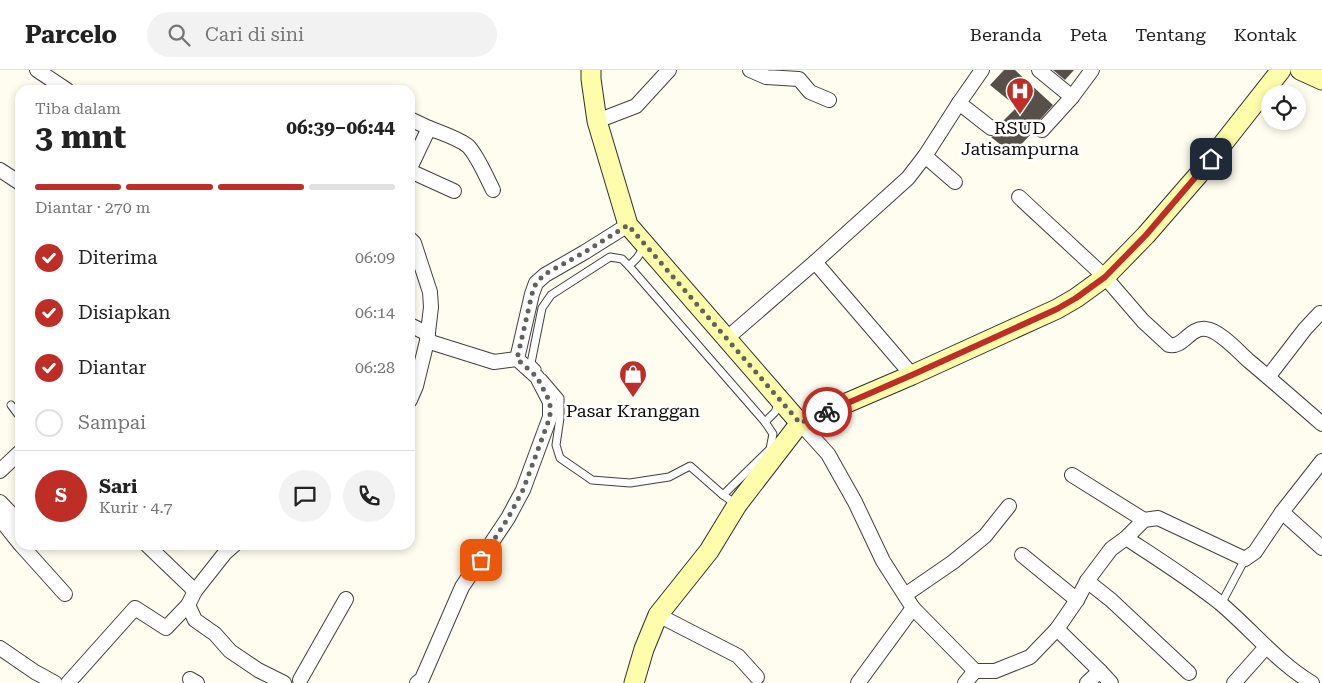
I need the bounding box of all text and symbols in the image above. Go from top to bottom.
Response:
search box [147,12,497,57]
text: Parcelo [25,21,117,49]
icon: search [165,21,193,49]
text: Cari di sini [205,23,304,46]
text: Beranda [970,24,1042,45]
text: Peta [1070,24,1107,45]
text: Tentang [1135,24,1206,45]
text: Kontak [1234,24,1297,45]
hospital icon: RSUD Jatisampurna [1005,76,1035,115]
map controls [1261,85,1306,130]
button: locate [1261,85,1306,130]
text: Tiba dalam [35,99,121,118]
text: 06:39–06:44 [286,116,395,139]
place label: RSUD Jatisampurna [961,117,1079,159]
text: 3 mnt [35,118,126,156]
pin [1190,138,1232,180]
icon: home [1197,145,1225,173]
text: Diantar · 270 m [35,198,150,217]
icon: check [35,244,63,272]
text: Diterima [78,246,158,269]
text: 06:09 [355,248,395,267]
icon: check [35,299,63,327]
text: Disiapkan [78,301,171,324]
text: 06:14 [355,303,395,322]
icon: check [35,354,63,382]
text: Diantar [78,356,146,379]
text: 06:28 [355,358,395,377]
shop icon: Pasar Kranggan [618,359,648,398]
courier [802,387,852,437]
icon: bike [813,398,841,426]
place label: Pasar Kranggan [566,400,701,421]
text: Sampai [78,411,146,434]
button: chat [279,470,331,522]
button: phone [343,470,395,522]
text: Sari [99,475,137,498]
text: S [55,484,67,507]
text: Kurir · 4.7 [99,498,173,517]
pin [460,539,502,581]
icon: bag [467,546,495,574]

